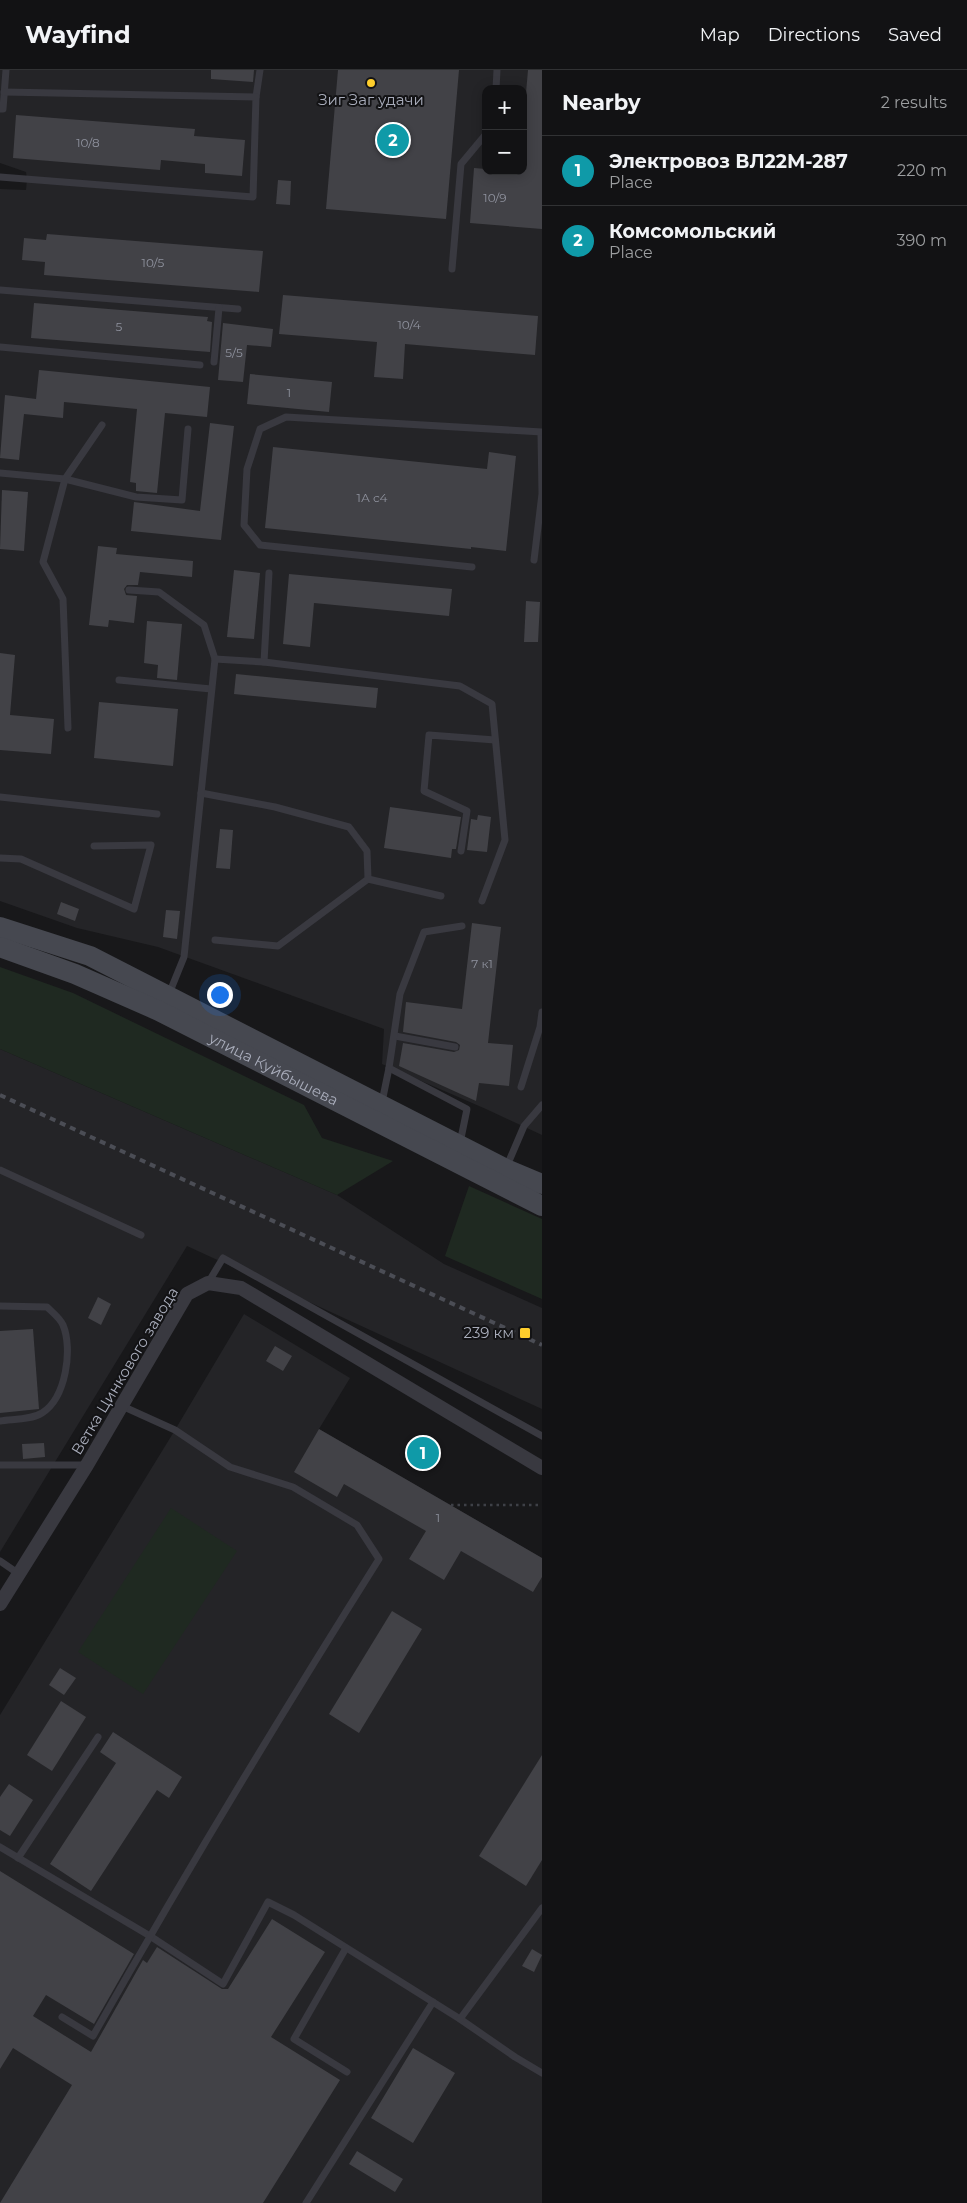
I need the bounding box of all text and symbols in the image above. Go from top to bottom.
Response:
text: Wayfind [25,20,131,49]
text: Map [700,24,740,46]
text: Directions [768,24,860,46]
text: Saved [888,24,942,46]
marker: Зиг Заг удачи [365,77,377,89]
map controls [482,85,527,175]
button: + [482,85,527,130]
place label: Зиг Заг удачи [318,90,424,109]
text: Nearby [562,90,641,115]
text: 2 results [881,93,947,112]
pin: 2 [377,121,409,159]
button: − [482,130,527,175]
house number: 10/8 [76,135,100,150]
text: Электровоз ВЛ22М-287 [609,150,848,173]
text: 1 [575,161,581,180]
text: 220 m [897,161,947,180]
text: Place [609,173,653,192]
house number: 10/9 [483,190,507,205]
text: Комсомольский [609,220,776,243]
text: 2 [573,231,583,250]
text: 390 m [896,231,947,250]
text: Place [609,243,653,262]
house number: 10/5 [142,255,165,270]
house number: 10/4 [397,317,421,332]
house number: 5 [116,319,123,334]
house number: 5/5 [225,345,243,360]
house number: 1 [287,385,291,400]
house number: 1А с4 [357,490,387,505]
house number: 7 к1 [471,956,493,971]
your location [207,982,233,1008]
street label: улица Куйбышева [205,1028,342,1110]
street label: Ветка Цинкового завода [67,1284,182,1458]
place label: 239 км [463,1323,514,1342]
marker: 239 км [518,1326,532,1340]
pin: 1 [407,1434,439,1472]
house number: 1 [436,1510,440,1525]

